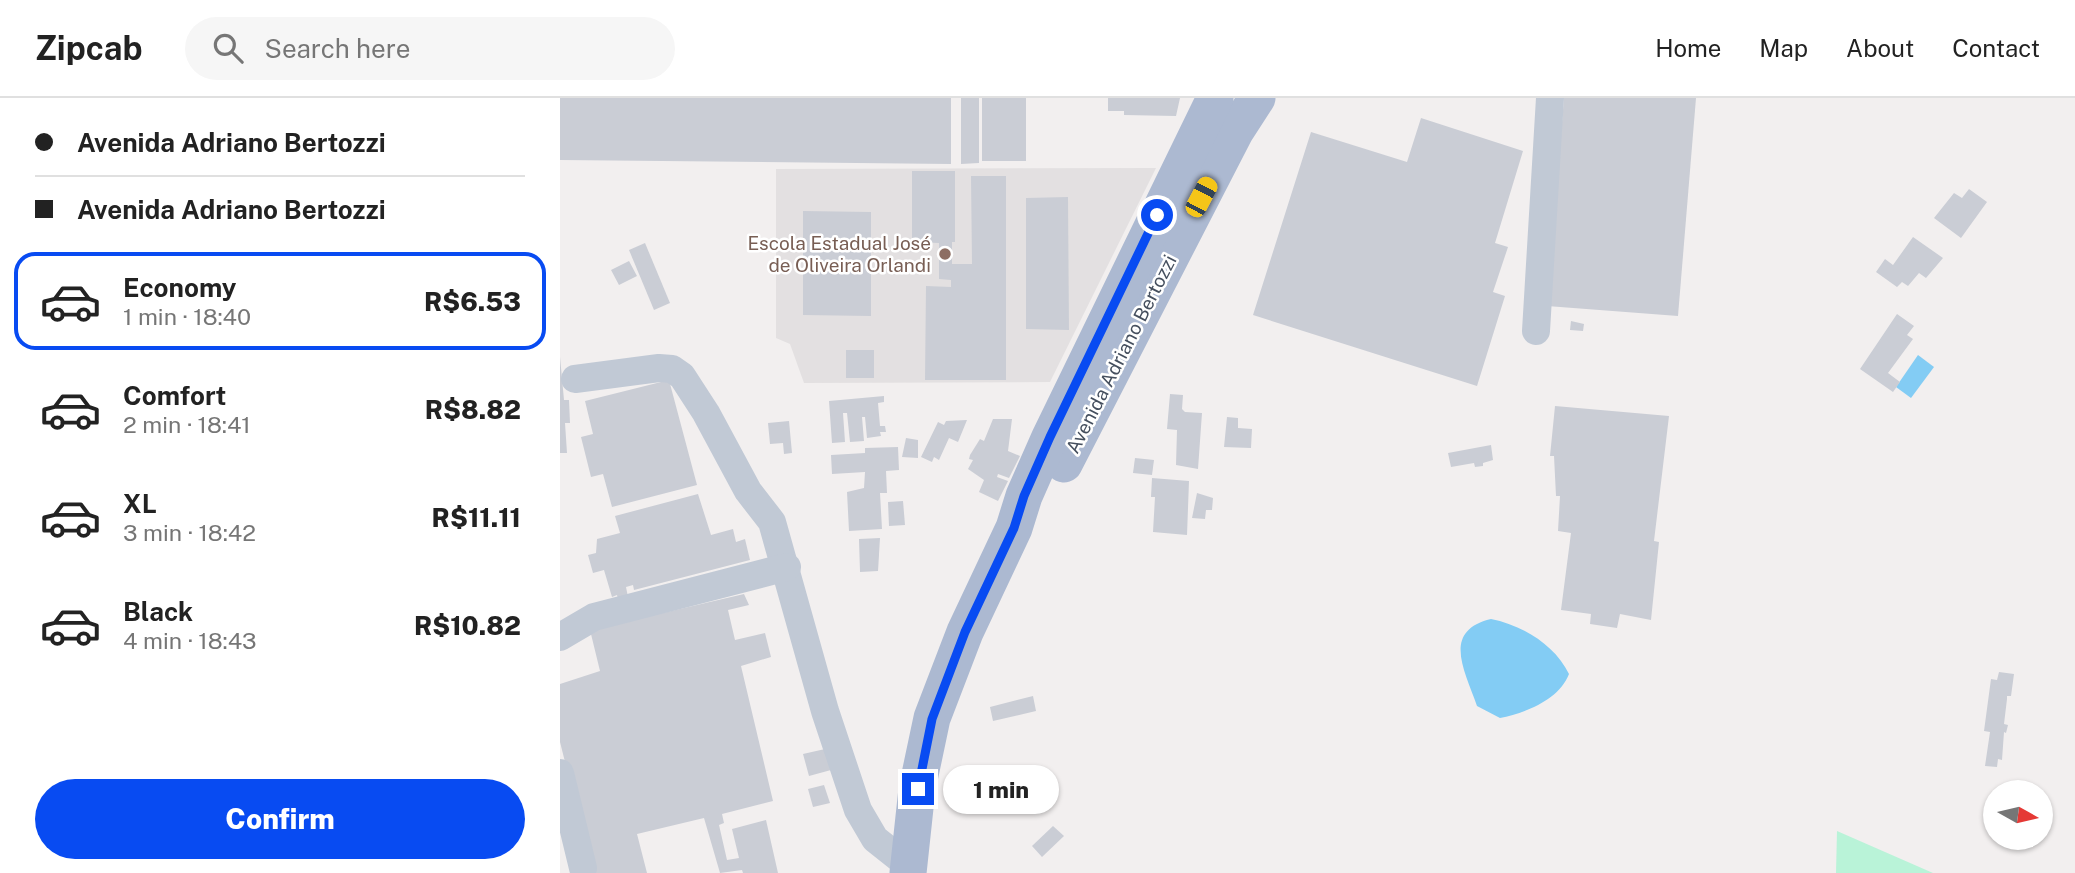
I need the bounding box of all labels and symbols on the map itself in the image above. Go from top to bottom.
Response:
car [1182,174,1221,220]
route start [1141,199,1173,231]
place label: Escola Estadual José de Oliveira Orlandi [747,232,931,276]
marker: Escola Estadual José de Oliveira Orlandi [937,246,953,262]
street label: Avenida Adriano Bertozzi [1061,251,1181,457]
callout: 1 min [942,764,1058,814]
route end [902,773,934,805]
north arrow [1983,780,2053,850]

